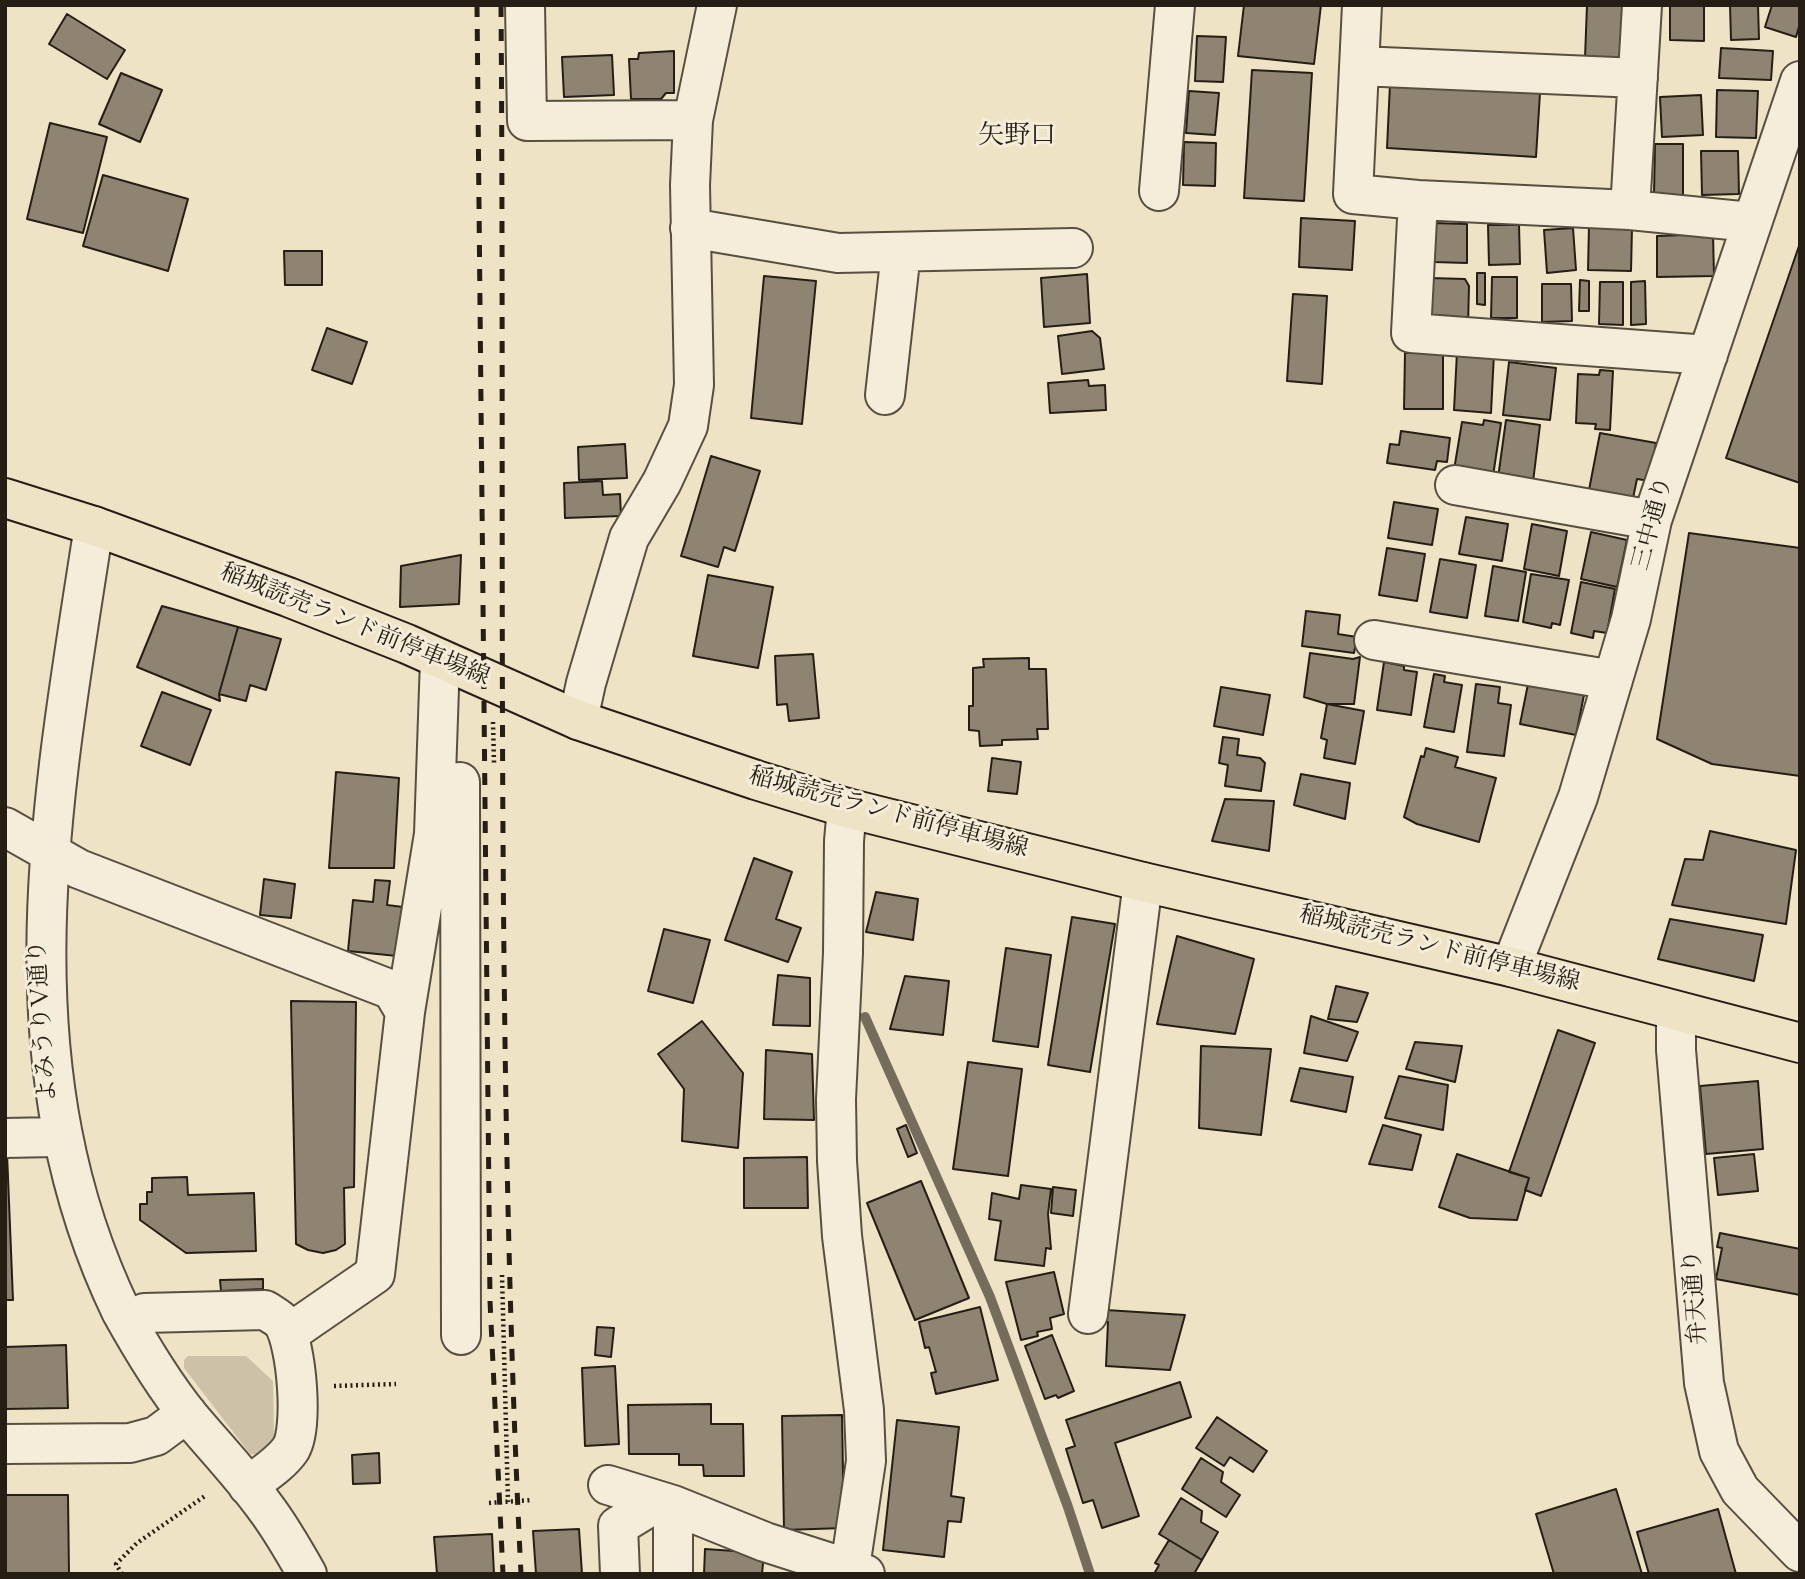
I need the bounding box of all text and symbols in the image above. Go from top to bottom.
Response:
district label: 矢野口 [978,123,1056,155]
street label: 三中通り [1629,474,1681,574]
street label: 稲城読売ランド前停車場線 [215,560,493,694]
street label: 稲城読売ランド前停車場線 [745,764,1031,866]
street label: 稲城読売ランド前停車場線 [1296,902,1582,1000]
street label: よみうりV通り [25,939,65,1103]
street label: 弁天通り [1680,1248,1716,1346]

